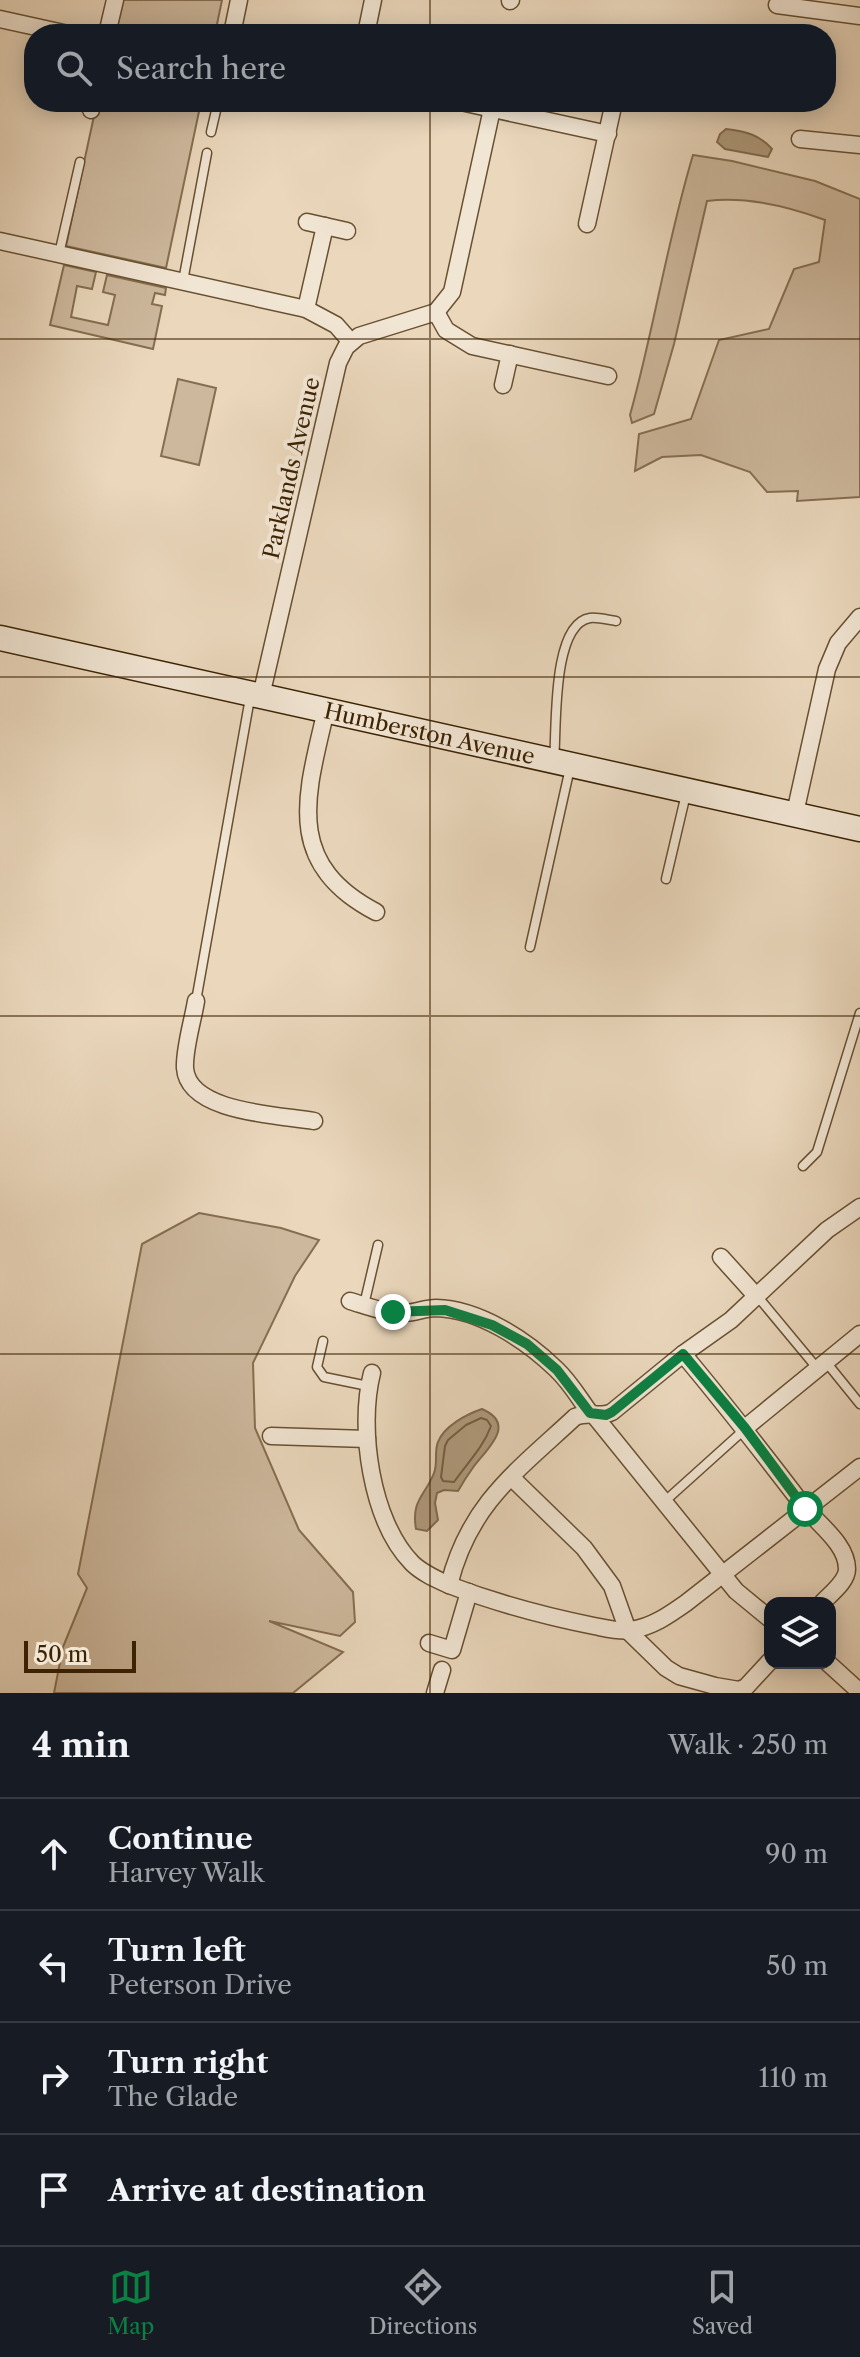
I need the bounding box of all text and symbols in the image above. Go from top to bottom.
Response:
search box [24,24,836,112]
icon: search [52,46,96,90]
text: Search here [116,50,286,87]
street label: Parklands Avenue [257,375,326,562]
street label: Humberston Avenue [321,697,537,770]
route end [375,1294,411,1330]
route start [787,1491,823,1527]
map controls [764,1597,836,1669]
button: layers [764,1597,836,1669]
scale bar [24,1637,136,1673]
text: 50 m [36,1641,88,1668]
text: 4 min [32,1724,130,1766]
text: Walk · 250 m [668,1729,828,1761]
text: Continue [108,1820,253,1857]
icon: ahead [32,1832,76,1876]
text: 90 m [765,1838,828,1870]
text: Harvey Walk [108,1857,264,1889]
text: Turn left [108,1932,245,1969]
icon: left [32,1944,76,1988]
text: 50 m [766,1950,828,1982]
text: Peterson Drive [108,1969,292,2001]
text: Turn right [108,2044,268,2081]
icon: right [32,2056,76,2100]
text: 110 m [759,2062,828,2094]
text: The Glade [108,2081,238,2113]
icon: arrive [32,2168,76,2212]
text: Arrive at destination [108,2172,426,2209]
tab: Map [107,2265,154,2340]
tab: Directions [369,2265,477,2340]
tab: Saved [692,2265,753,2340]

